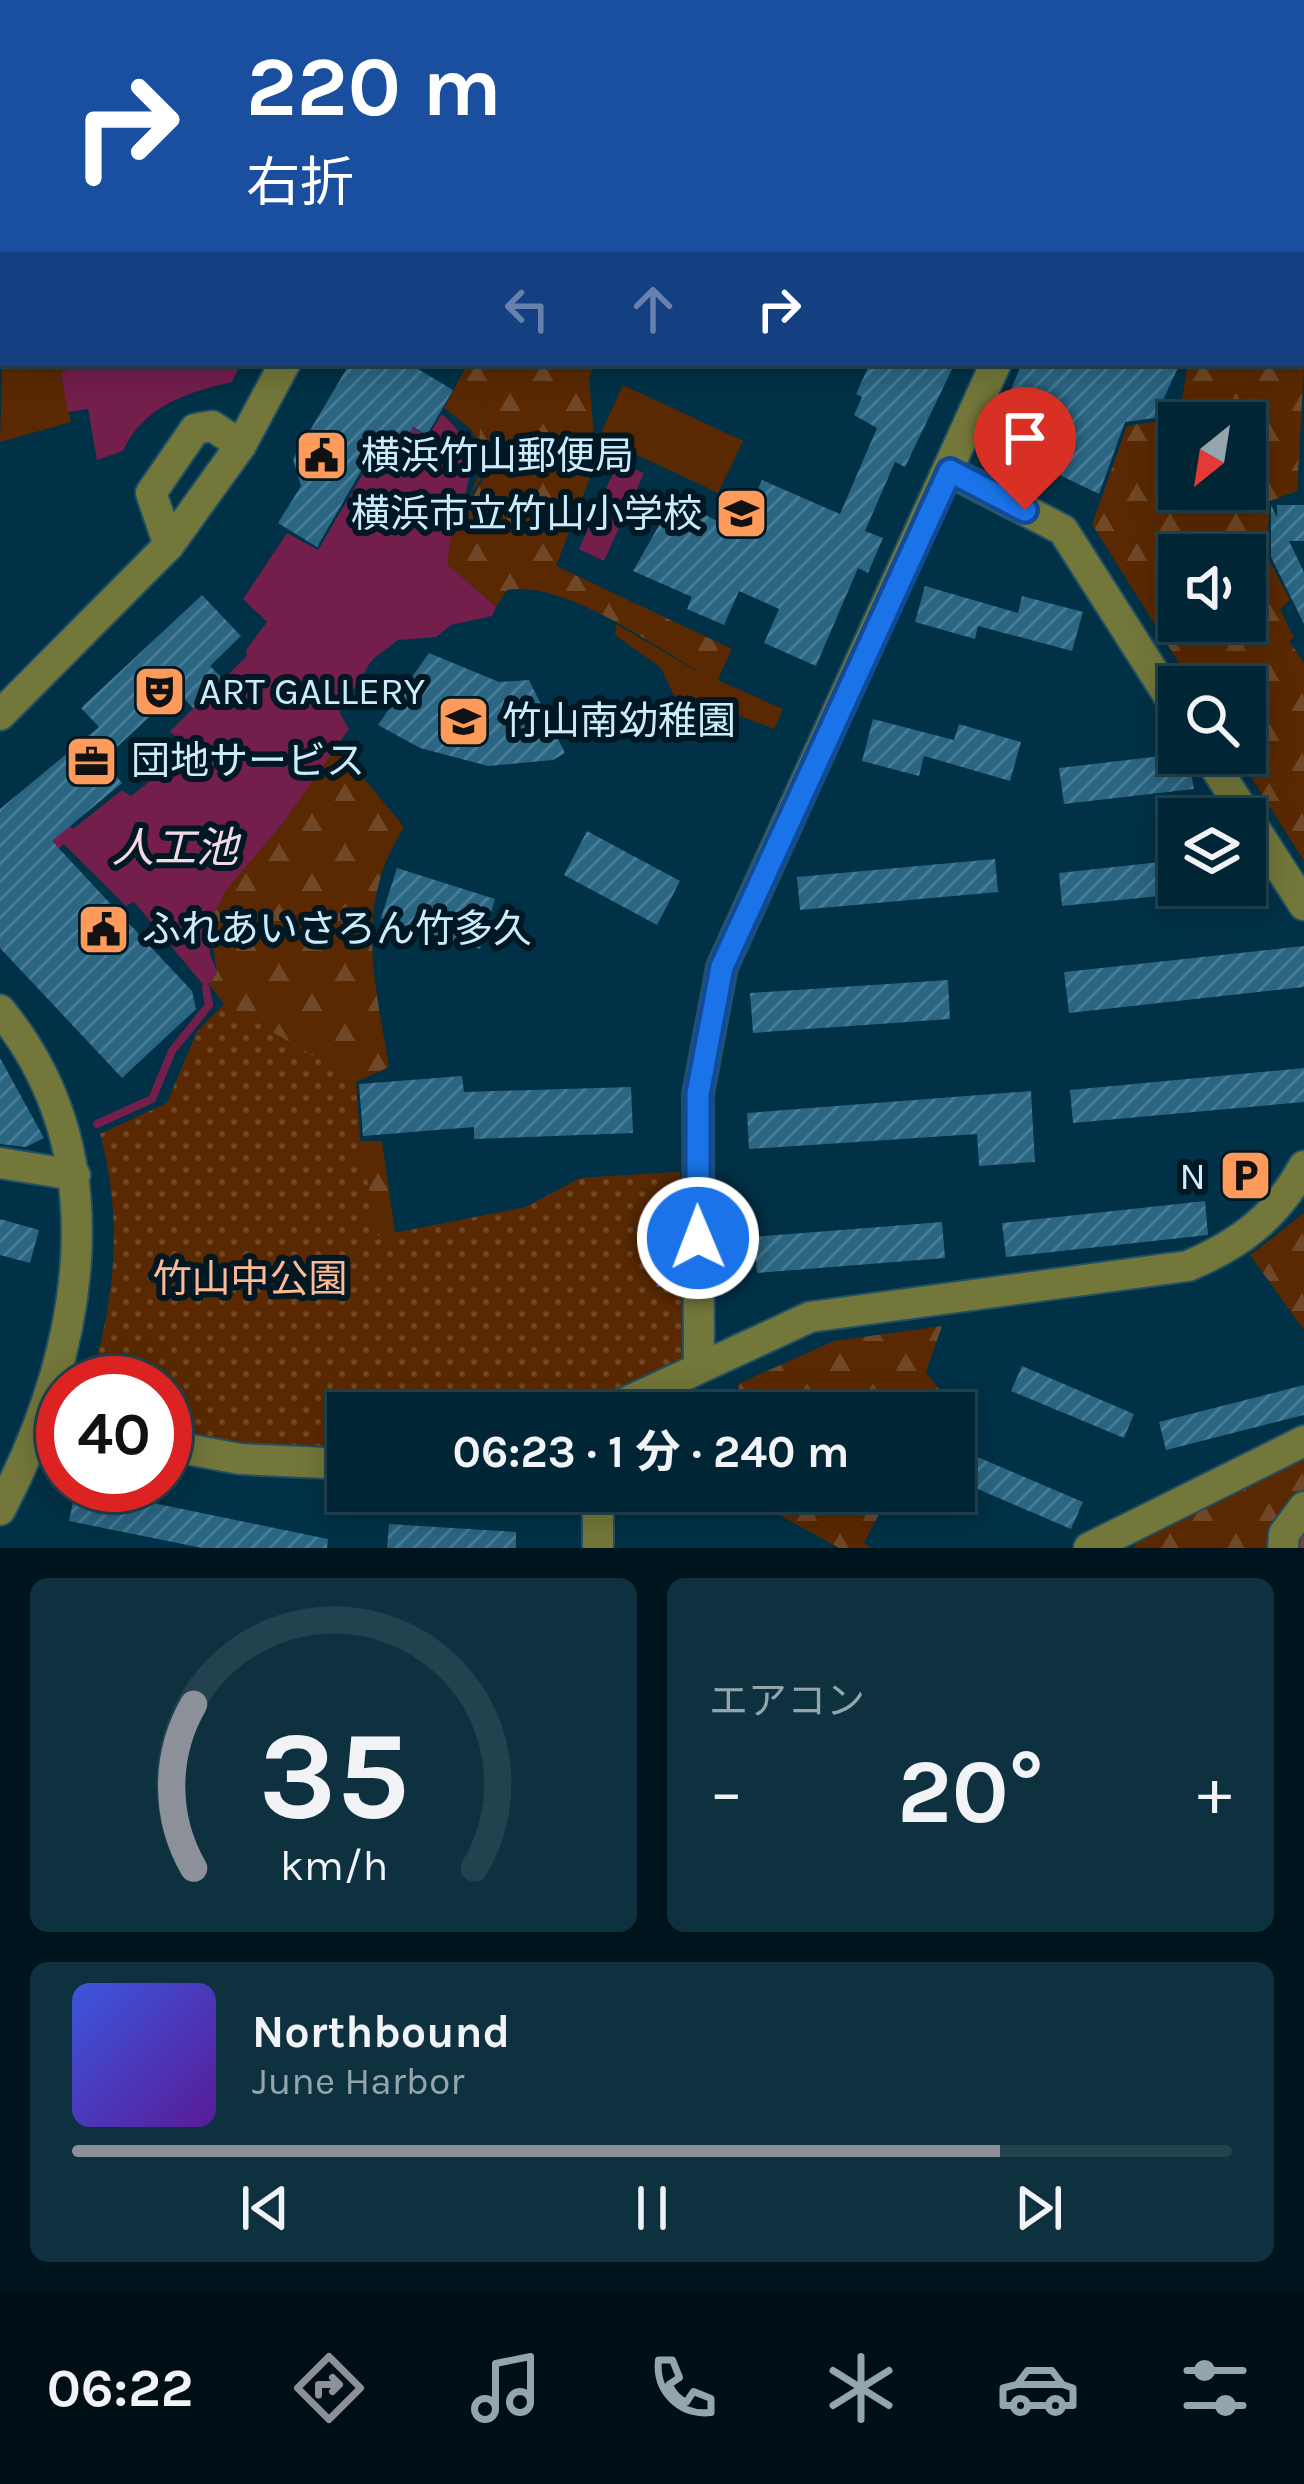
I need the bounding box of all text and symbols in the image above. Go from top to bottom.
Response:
text: 220 m [246,38,502,136]
icon: right [48,48,204,204]
text: 右折 [246,151,354,215]
icon: left [494,276,560,342]
icon: ahead [620,276,686,342]
icon: right [746,276,812,342]
pin [974,387,1076,510]
north arrow [1158,402,1266,510]
map controls [1158,402,1266,906]
icon: arrive [992,405,1058,471]
public building icon: 横浜竹山郵便局 [294,428,350,484]
place label: 横浜竹山郵便局 [361,433,634,479]
school or university icon: 横浜市立竹山小学校 [713,486,769,542]
place label: 横浜市立竹山小学校 [351,491,702,537]
button: sound [1158,534,1266,642]
theatre icon: ART GALLERY [132,663,188,719]
button: search [1158,666,1266,774]
place label: ART GALLERY [199,668,426,714]
school or university icon: 竹山南幼稚園 [435,693,491,749]
place label: 竹山南幼稚園 [502,698,736,744]
office icon: 団地サービス [64,733,120,789]
place label: 団地サービス [131,738,365,784]
button: layers [1158,798,1266,906]
water label: 人工池 [112,823,242,873]
public building icon: ふれあいさろん竹多久 [75,901,131,957]
place label: ふれあいさろん竹多久 [142,906,532,952]
parking icon: N [1217,1148,1273,1204]
place label: N [1179,1153,1206,1199]
position arrow [635,1175,761,1301]
park label: 竹山中公園 [152,1256,348,1302]
speed limit sign: 40 [36,1356,192,1512]
text: 06:23 · 1 分 · 240 m [453,1426,850,1478]
text: エアコン [709,1678,865,1724]
text: 35 [258,1703,409,1848]
text: 20° [897,1739,1044,1845]
text: − [709,1753,744,1831]
text: + [1197,1753,1232,1831]
text: km/h [279,1841,388,1891]
text: Northbound [252,2006,510,2058]
text: June Harbor [252,2058,464,2104]
icon: previous [232,2175,298,2241]
icon: pause [619,2175,685,2241]
icon: next [1006,2175,1072,2241]
icon: directions [287,2346,371,2430]
icon: music [464,2346,548,2430]
icon: phone [641,2346,725,2430]
icon: climate [819,2346,903,2430]
icon: car [996,2346,1080,2430]
icon: filters [1173,2346,1257,2430]
text: 06:22 [47,2356,193,2420]

